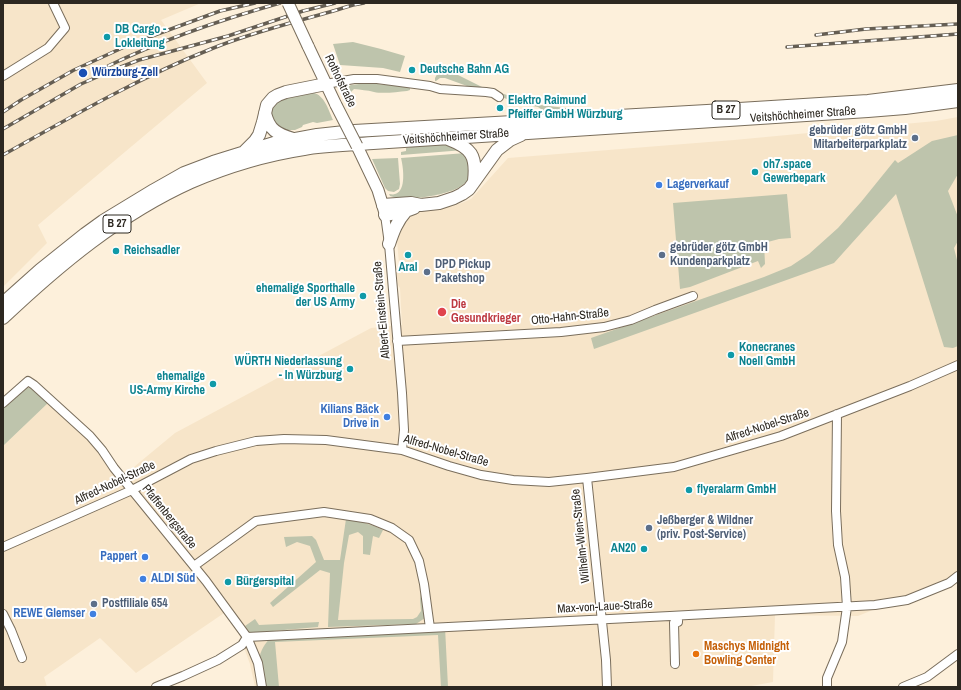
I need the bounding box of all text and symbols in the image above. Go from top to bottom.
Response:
place label: DB Cargo - Lokleitung [115,23,166,51]
marker: DB Cargo - Lokleitung [102,32,112,42]
street label: Rothofstraße [321,52,359,110]
place label: Deutsche Bahn AG [420,63,509,77]
marker: Deutsche Bahn AG [407,65,417,75]
place label: Würzburg-Zell [92,66,158,80]
marker: Würzburg-Zell [77,67,89,79]
place label: Elektro Raimund Pfeiffer GmbH Würzburg [508,94,623,122]
road number: B 27 [712,101,740,119]
marker: Elektro Raimund Pfeiffer GmbH Würzburg [495,103,505,113]
street label: Veitshöchheimer Straße [750,104,856,126]
place label: gebrüder götz GmbH Mitarbeiterparkplatz [809,124,907,152]
street label: Veitshöchheimer Straße [403,126,509,148]
marker: gebrüder götz GmbH Mitarbeiterparkplatz [910,133,920,143]
place label: oh7.space Gewerbepark [763,158,825,186]
marker: oh7.space Gewerbepark [750,167,760,177]
place label: Lagerverkauf [667,178,729,192]
marker: Lagerverkauf [654,180,664,190]
road number: B 27 [103,215,131,233]
place label: gebrüder götz GmbH Kundenparkplatz [670,241,768,269]
place label: Reichsadler [124,244,180,258]
marker: Reichsadler [111,246,121,256]
marker: Aral [403,250,413,260]
marker: gebrüder götz GmbH Kundenparkplatz [657,250,667,260]
place label: DPD Pickup Paketshop [435,258,491,286]
street label: Albert-Einstein-Straße [371,261,393,359]
place label: Aral [398,261,418,275]
marker: DPD Pickup Paketshop [422,267,432,277]
place label: ehemalige Sporthalle der US Army [256,282,355,310]
marker: ehemalige Sporthalle der US Army [358,291,368,301]
place label: Die Gesundkrieger [451,298,520,326]
marker: Die Gesundkrieger [436,306,448,318]
street label: Otto-Hahn-Straße [530,306,610,328]
place label: Konecranes Noell GmbH [739,341,795,369]
marker: Konecranes Noell GmbH [726,350,736,360]
place label: WÜRTH Niederlassung - In Würzburg [235,355,342,383]
marker: WÜRTH Niederlassung - In Würzburg [345,364,355,374]
place label: ehemalige US-Army Kirche [130,370,205,398]
marker: ehemalige US-Army Kirche [208,379,218,389]
place label: Kilians Bäck Drive in [320,403,379,431]
street label: Alfred-Nobel-Straße [723,406,811,446]
marker: Kilians Bäck Drive in [382,412,392,422]
street label: Alfred-Nobel-Straße [402,432,490,470]
street label: Alfred-Nobel-Straße [72,458,158,508]
street label: Pfaffenbergstraße [139,482,199,552]
place label: flyeralarm GmbH [697,483,776,497]
marker: flyeralarm GmbH [684,485,694,495]
street label: Wilhelm-Wien-Straße [569,488,593,584]
place label: Jeßberger & Wildner (priv. Post-Service) [657,514,753,542]
marker: Jeßberger & Wildner (priv. Post-Service) [644,523,654,533]
place label: AN20 [611,542,636,556]
marker: AN20 [639,544,649,554]
place label: Pappert [100,550,137,564]
marker: Pappert [140,552,150,562]
place label: ALDI Süd [151,572,195,586]
marker: ALDI Süd [138,574,148,584]
place label: Bürgerspital [236,575,294,589]
marker: Bürgerspital [223,577,233,587]
place label: Postfiliale 654 [102,597,168,611]
street label: Max-von-Laue-Straße [557,597,653,617]
marker: Postfiliale 654 [89,599,99,609]
place label: REWE Glemser [13,607,85,621]
marker: REWE Glemser [88,609,98,619]
place label: Maschys Midnight Bowling Center [704,640,789,668]
marker: Maschys Midnight Bowling Center [691,649,701,659]

